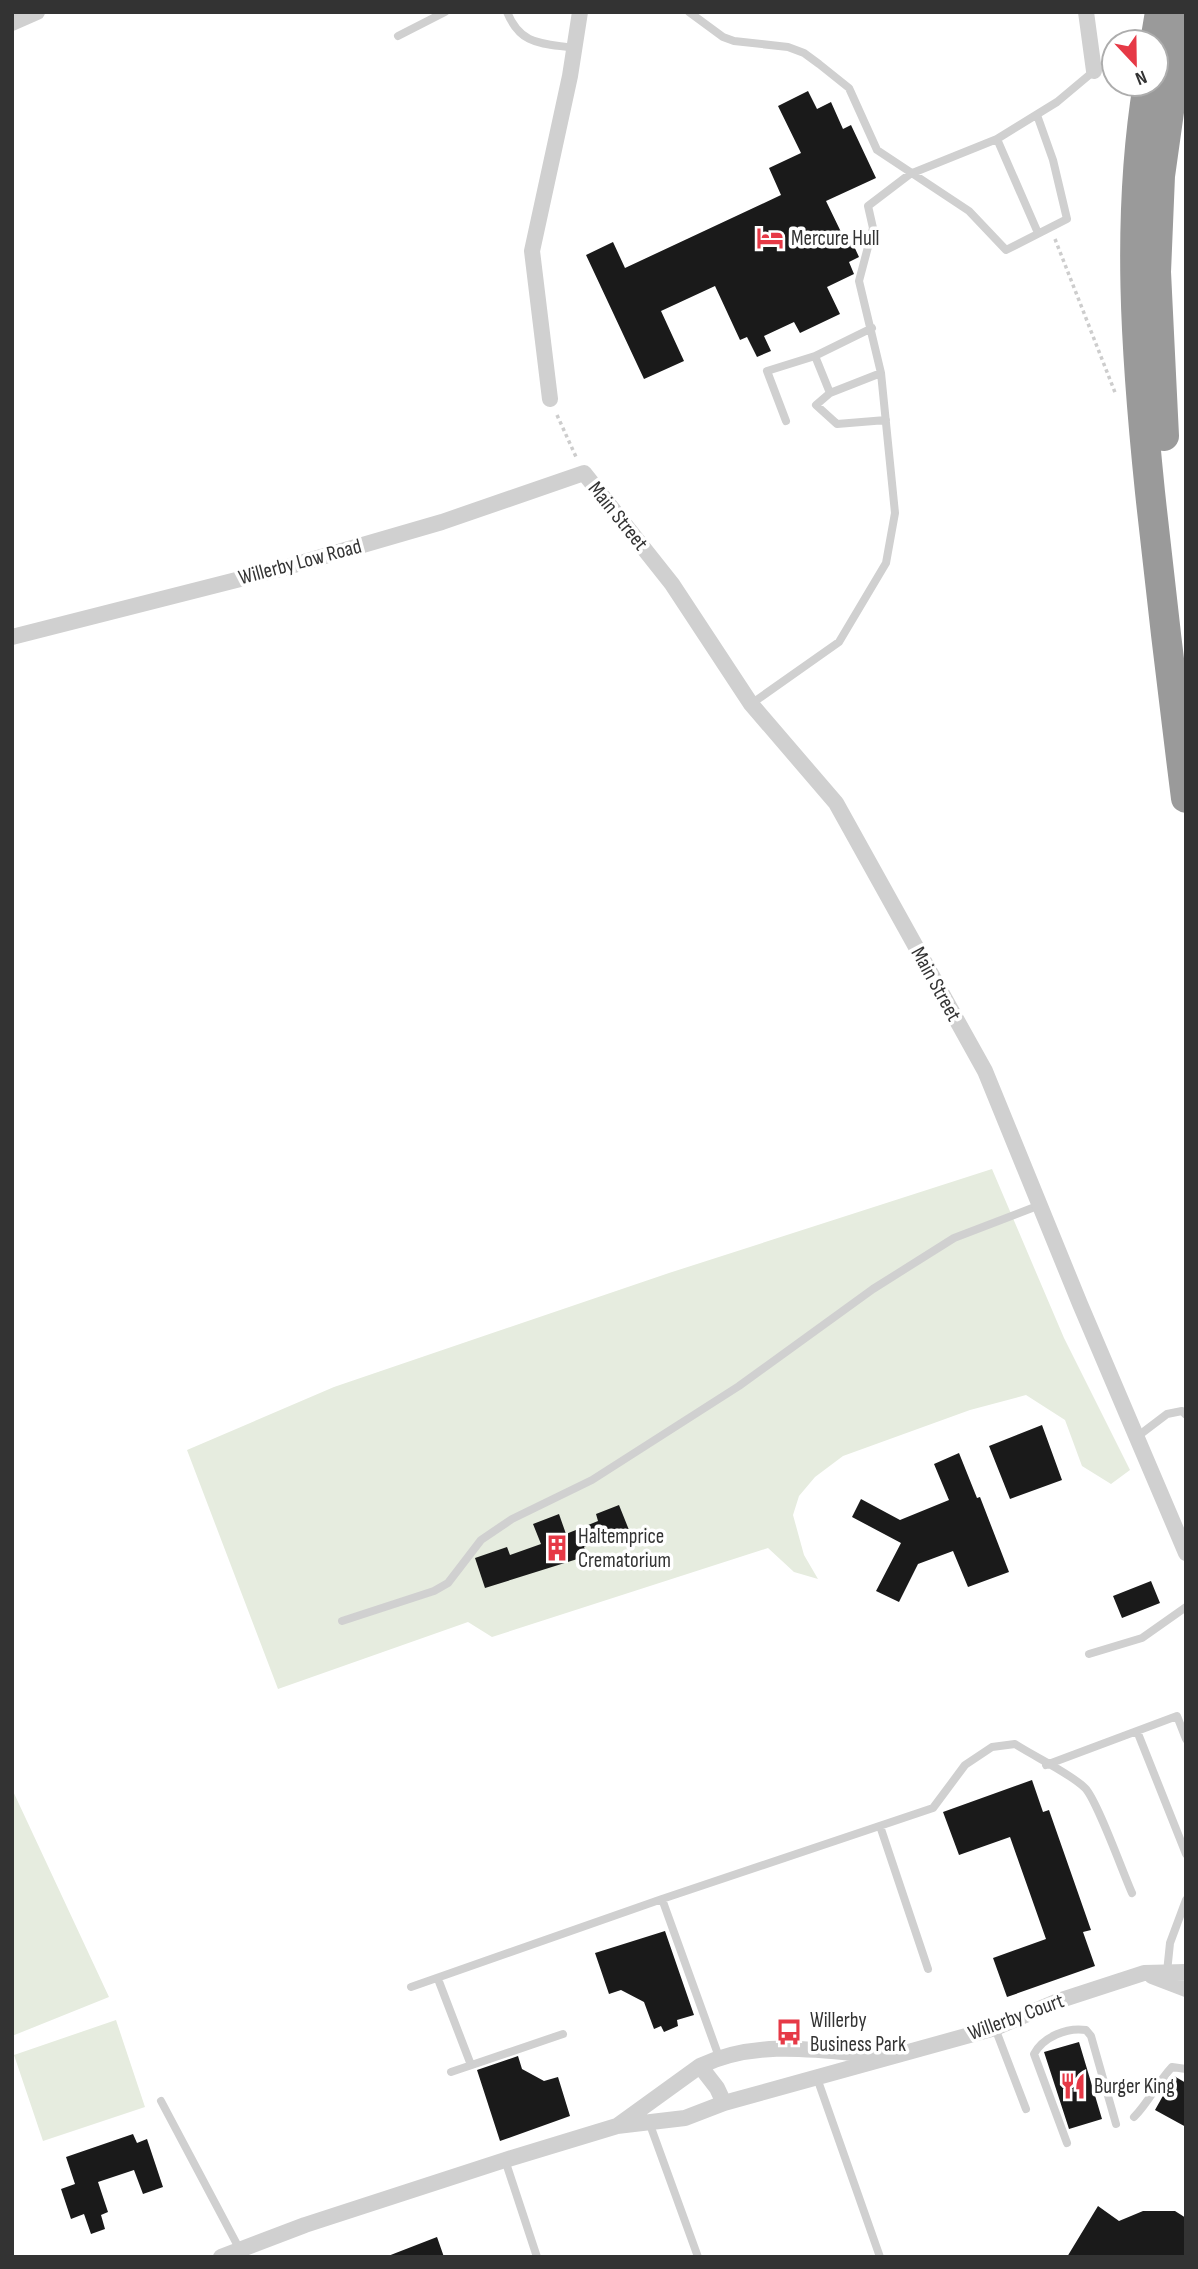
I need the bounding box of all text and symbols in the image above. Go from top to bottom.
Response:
north arrow [1100,28,1170,98]
text: N [1132,65,1150,90]
hotel icon: Mercure Hull [755,223,785,253]
place label: Mercure Hull [791,226,880,251]
street label: Main Street [583,477,653,555]
street label: Willerby Low Road [236,534,364,590]
street label: Main Street [905,942,967,1026]
place label: Haltemprice Crematorium [578,1524,671,1573]
building icon: Haltemprice Crematorium [542,1533,572,1563]
street label: Willerby Court [965,1988,1067,2046]
place label: Willerby Business Park [810,2008,906,2057]
bus stop icon: Willerby Business Park [774,2017,804,2047]
restaurant icon: Burger King [1058,2071,1088,2101]
place label: Burger King [1094,2074,1175,2099]

